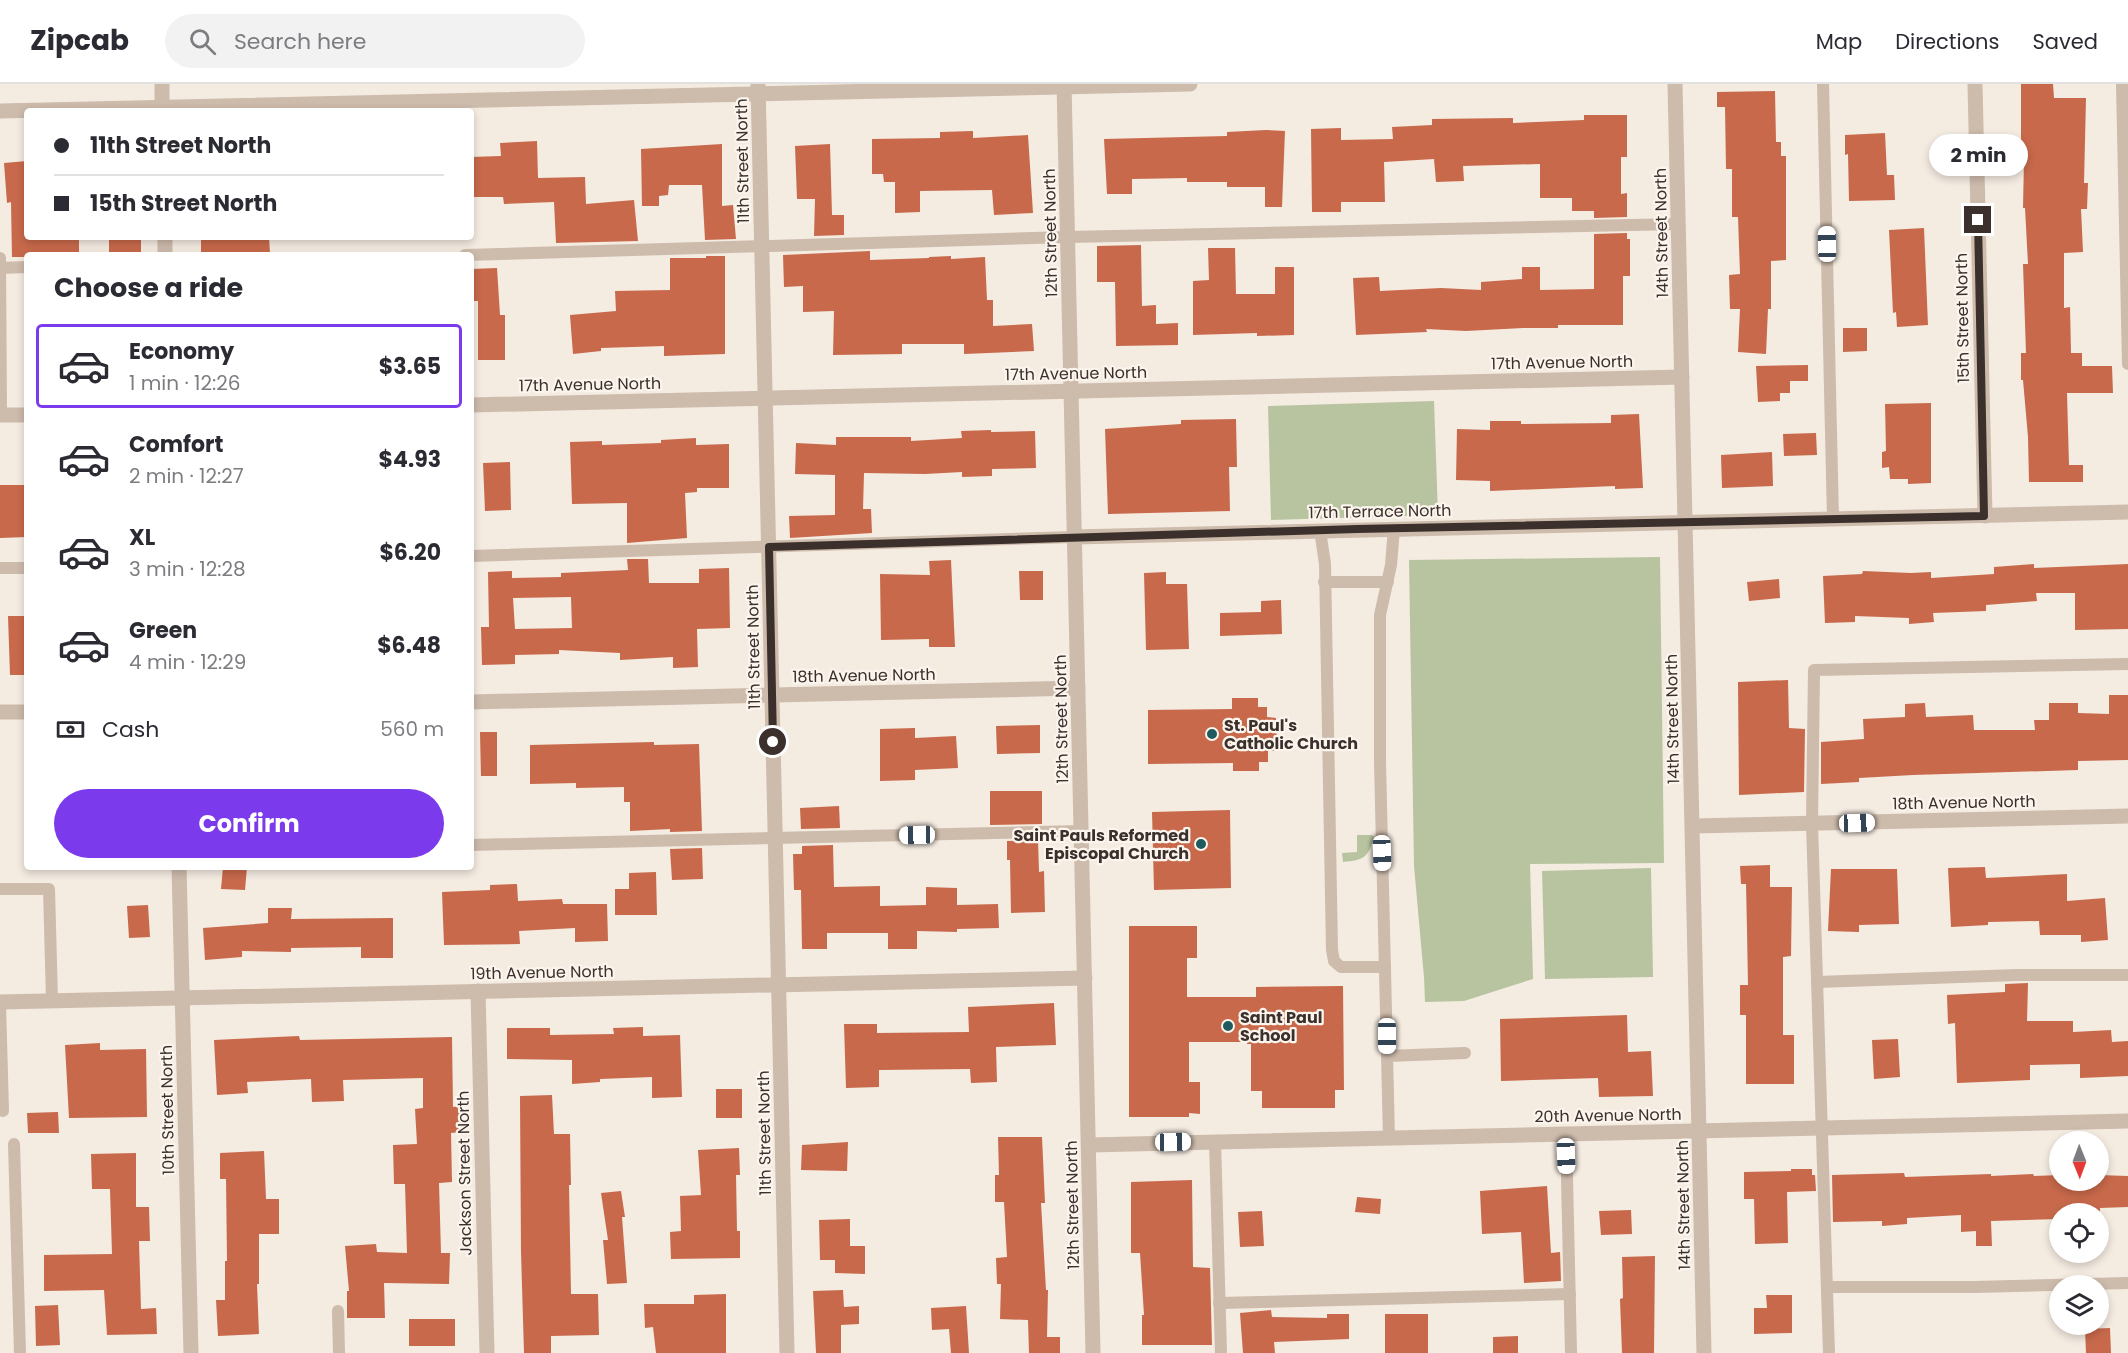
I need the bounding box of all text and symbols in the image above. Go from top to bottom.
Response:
search box [165,14,585,68]
text: Zipcab [30,21,129,60]
icon: search [186,25,219,58]
text: Search here [234,26,366,57]
text: Map [1816,27,1862,56]
text: Directions [1895,27,1999,56]
text: Saved [2032,27,2098,56]
street label: 11th Street North [730,98,755,224]
text: 11th Street North [90,130,271,161]
callout: 2 min [1928,133,2028,175]
text: 2 min [1950,141,2007,169]
street label: 12th Street North [1038,168,1063,298]
street label: 14th Street North [1649,168,1674,298]
text: 15th Street North [90,188,277,219]
route end [1964,206,1991,233]
car [1818,226,1836,262]
street label: 15th Street North [1950,253,1975,383]
text: Choose a ride [54,269,243,306]
text: Economy [129,336,234,367]
icon: car [57,339,111,393]
street label: 17th Avenue North [1491,350,1633,375]
text: $3.65 [379,351,441,382]
street label: 17th Avenue North [1005,361,1147,386]
text: 1 min · 12:26 [129,369,240,397]
street label: 17th Avenue North [519,372,661,397]
text: Comfort [129,429,223,460]
icon: car [57,432,111,486]
text: $4.93 [379,444,441,475]
text: 2 min · 12:27 [129,462,244,490]
street label: 17th Terrace North [1308,499,1452,524]
text: XL [129,522,155,553]
icon: car [57,525,111,579]
text: $6.20 [379,537,441,568]
text: 3 min · 12:28 [129,555,246,583]
street label: 11th Street North [741,584,766,710]
text: Green [129,615,197,646]
icon: car [57,618,111,672]
text: $6.48 [377,630,441,661]
text: 4 min · 12:29 [129,648,246,676]
street label: 12th Street North [1049,654,1074,784]
street label: 14th Street North [1660,654,1685,784]
street label: 18th Avenue North [792,663,936,688]
icon: cash [54,713,87,746]
text: Cash [102,714,159,745]
place label: St. Paul's Catholic Church [1224,714,1358,755]
text: 560 m [380,715,444,743]
marker: St. Paul's Catholic Church [1205,727,1219,741]
route start [759,728,786,755]
button: Confirm [54,789,444,858]
street label: 18th Avenue North [1892,790,2036,815]
car [1839,813,1875,833]
place label: Saint Pauls Reformed Episcopal Church [1013,824,1189,865]
car [899,826,935,844]
car [1372,835,1392,871]
marker: Saint Pauls Reformed Episcopal Church [1194,837,1208,851]
street label: 19th Avenue North [470,960,614,985]
place label: Saint Paul School [1240,1006,1322,1047]
car [1378,1018,1396,1054]
marker: Saint Paul School [1221,1019,1235,1033]
street label: 10th Street North [155,1045,180,1175]
street label: 11th Street North [752,1070,777,1196]
street label: Jackson Street North [452,1090,477,1256]
street label: 20th Avenue North [1534,1103,1682,1128]
north arrow [2049,1131,2109,1191]
map controls [2049,1131,2109,1335]
car [1155,1133,1191,1151]
car [1556,1138,1576,1174]
street label: 12th Street North [1060,1140,1085,1270]
street label: 14th Street North [1671,1140,1696,1270]
button: locate [2049,1203,2109,1263]
button: layers [2049,1275,2109,1335]

